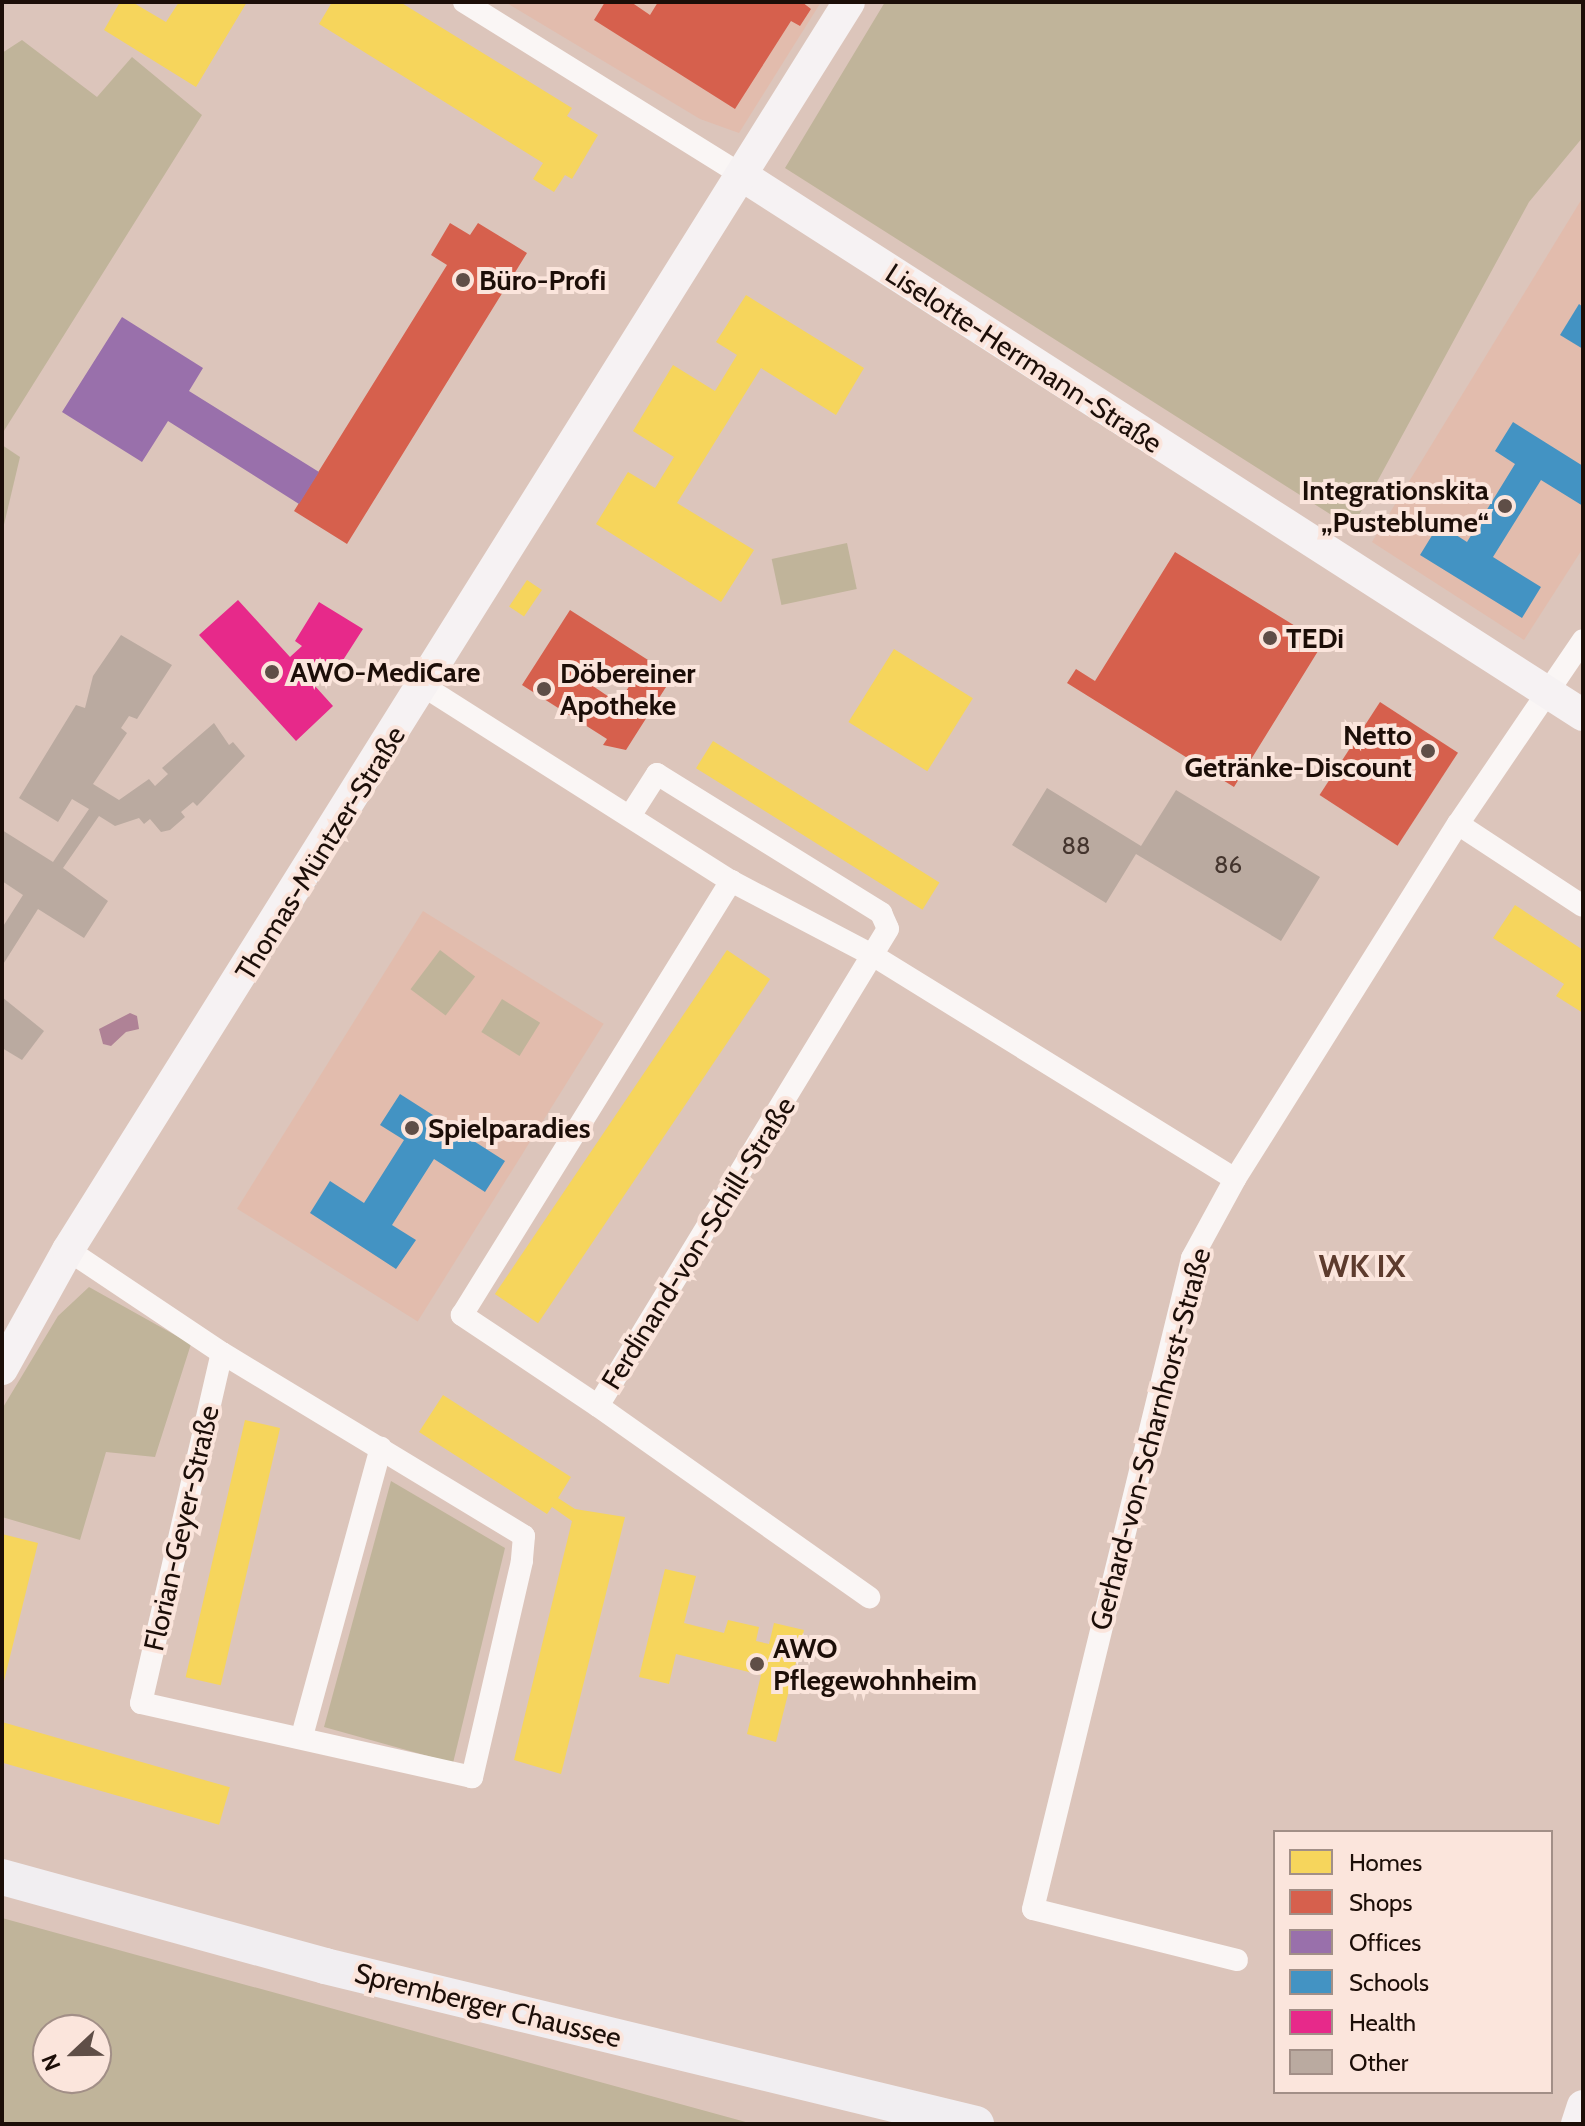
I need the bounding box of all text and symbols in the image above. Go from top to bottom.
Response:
street label: Liselotte-Herrmann-Straße [880,256,1168,460]
place label: Büro-Profi [479,263,606,297]
marker: Büro-Profi [454,271,472,289]
place label: Integrationskita „Pusteblume“ [1302,473,1489,539]
marker: Integrationskita „Pusteblume“ [1496,497,1514,515]
place label: TEDi [1286,621,1344,655]
marker: TEDi [1261,629,1279,647]
place label: AWO-MediCare [290,655,480,689]
place label: Döbereiner Apotheke [560,656,696,722]
marker: AWO-MediCare [261,661,283,683]
marker: Döbereiner Apotheke [535,680,553,698]
place label: Netto Getränke-Discount [1184,718,1412,784]
street label: Thomas-Müntzer-Straße [228,720,412,986]
marker: Netto Getränke-Discount [1419,742,1437,760]
house number: 88 [1061,832,1091,860]
house number: 86 [1214,851,1242,879]
street label: Ferdinand-von-Schill-Straße [594,1090,802,1396]
place label: Spielparadies [428,1111,591,1145]
marker: Spielparadies [403,1119,421,1137]
street label: Gerhard-von-Scharnhorst-Straße [1083,1244,1217,1634]
district label: WK IX [1318,1247,1406,1285]
street label: Florian-Geyer-Straße [136,1402,226,1654]
place label: AWO Pflegewohnheim [773,1631,977,1697]
marker: AWO Pflegewohnheim [748,1655,766,1673]
legend [1273,1830,1553,2094]
text: Homes [1349,1848,1422,1877]
text: Shops [1349,1888,1412,1917]
text: Offices [1349,1928,1421,1957]
street label: Spremberger Chaussee [351,1956,625,2054]
text: Schools [1349,1968,1429,1997]
text: Health [1349,2008,1416,2037]
north arrow [32,2014,112,2094]
text: Other [1349,2048,1408,2077]
text: N [36,2050,67,2075]

